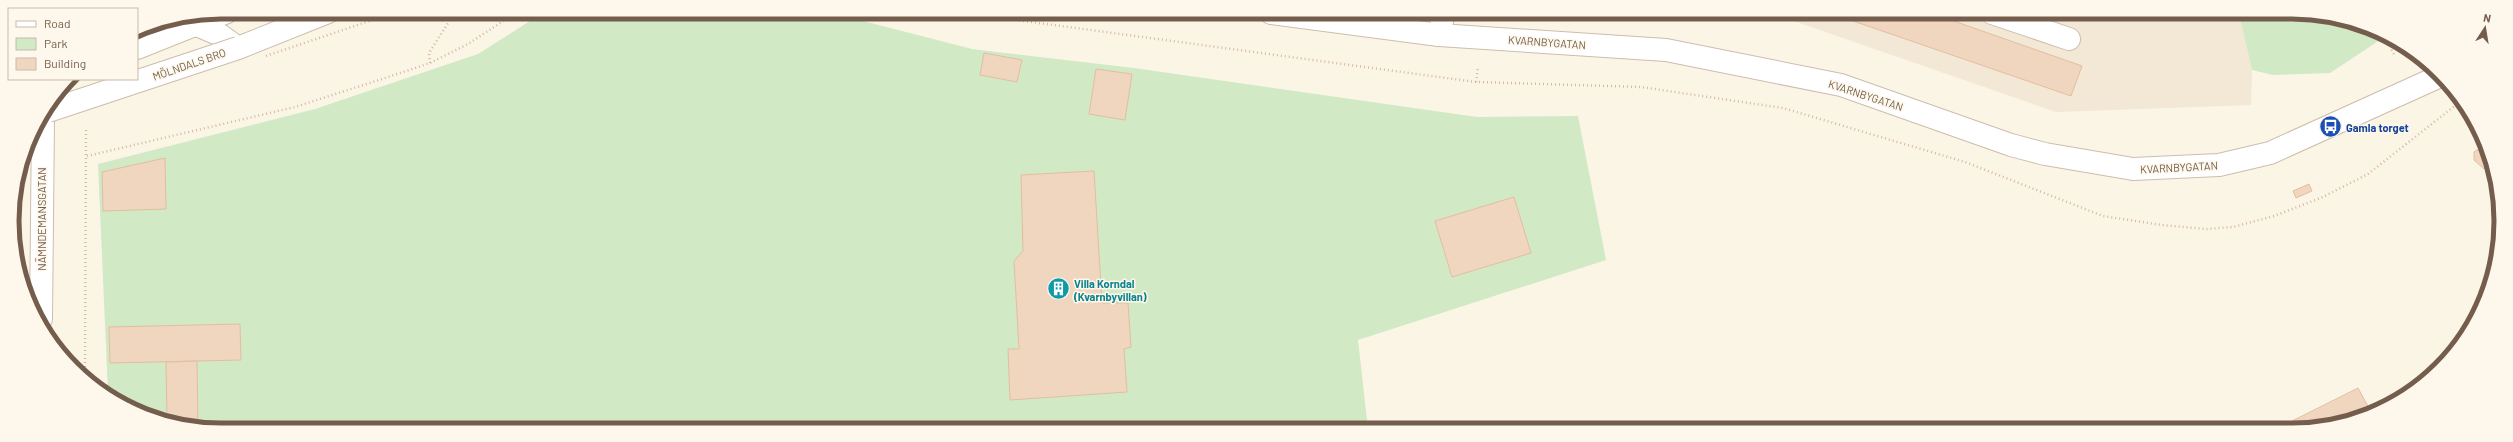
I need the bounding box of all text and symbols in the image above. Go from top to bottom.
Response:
legend [8,8,138,80]
north arrow [2465,8,2505,48]
text: N [2482,11,2492,25]
text: Road [44,16,71,30]
street label: KVARNBYGATAN [1508,33,1586,51]
text: Park [44,36,68,50]
street label: MÖLNDALS BRO [150,44,228,83]
text: Building [44,56,86,70]
street label: KVARNBYGATAN [1827,77,1905,113]
bus stop icon: Gamla torget [2318,114,2344,140]
place label: Gamla torget [2346,121,2409,134]
street label: KVARNBYGATAN [2140,158,2218,176]
street label: NÄMNDEMANSGATAN [34,167,48,271]
building icon: Villa Korndal (Kvarnbyvillan) [1045,276,1071,302]
place label: Villa Korndal (Kvarnbyvillan) [1073,277,1147,303]

